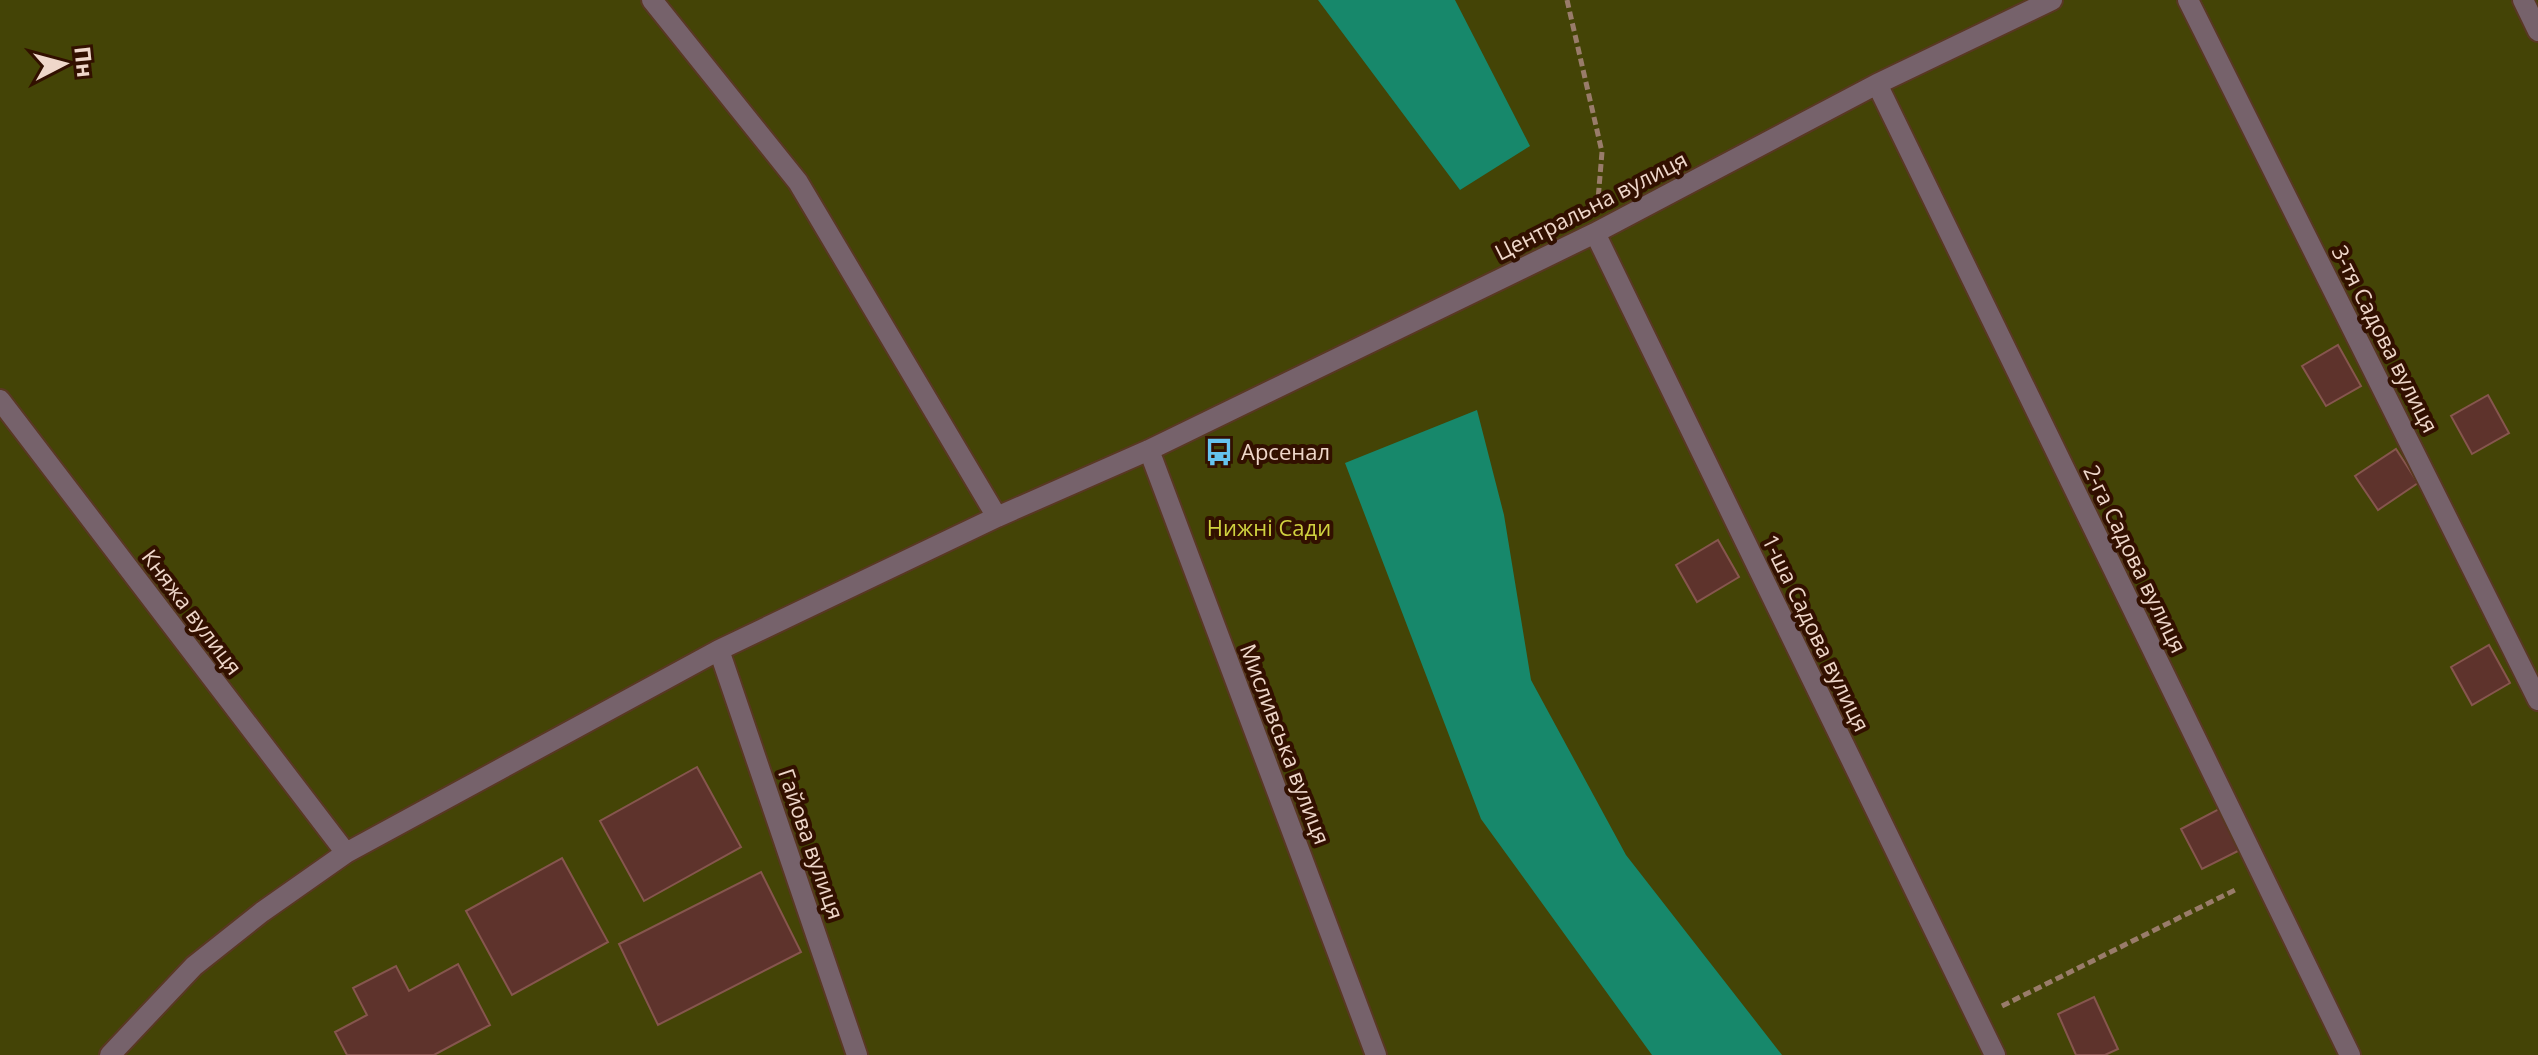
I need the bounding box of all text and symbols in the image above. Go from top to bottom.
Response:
north arrow [24,24,104,104]
text: Пн [68,45,101,79]
street label: Центральна вулиця [1489,144,1692,267]
street label: 3-тя Садова вулиця [2326,240,2446,437]
place label: Арсенал [1241,436,1330,466]
bus stop icon: Арсенал [1204,437,1234,467]
street label: 2-га Садова вулиця [2077,459,2194,658]
park label: Нижні Сади [1207,512,1331,542]
street label: 1-ша Садова вулиця [1756,529,1878,736]
street label: Княжа вулиця [136,543,250,680]
street label: Мисливська вулиця [1234,639,1338,848]
street label: Гайова вулиця [772,764,852,923]

